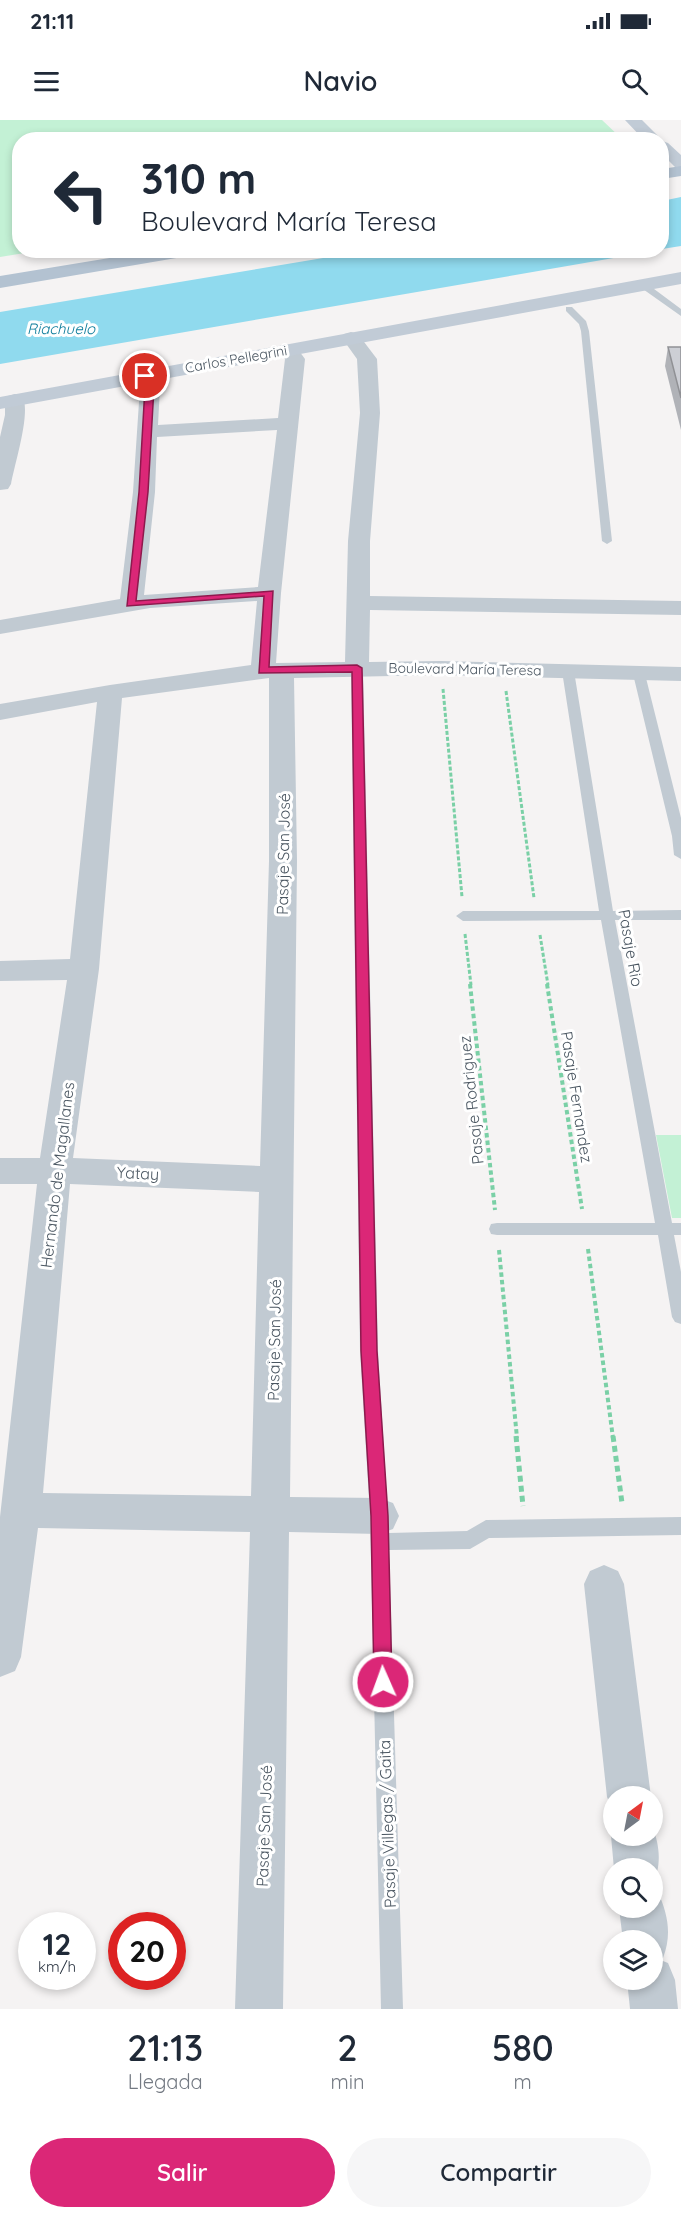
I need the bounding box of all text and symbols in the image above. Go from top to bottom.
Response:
text: 21:11 [30,7,74,35]
text: Navio [304,64,377,98]
icon: menu [30,65,63,98]
icon: search [618,65,651,98]
text: 310 m [141,152,256,205]
icon: left [42,156,120,234]
text: Boulevard María Teresa [141,204,437,238]
water label: Riachuelo [27,319,96,338]
street label: Carlos Pellegrini [184,341,288,377]
pin [119,350,170,401]
icon: arrive [128,359,161,392]
street label: Boulevard María Teresa [388,659,542,679]
street label: Pasaje San José [272,793,294,915]
street label: Pasaje Rio [614,908,648,988]
street label: Pasaje Fernandez [557,1030,597,1164]
street label: Pasaje Rodriguez [454,1035,488,1165]
street label: Hernando de Magallanes [36,1081,78,1269]
street label: Yatay [116,1162,160,1184]
street label: Pasaje San José [263,1279,285,1401]
position arrow [351,1650,415,1714]
street label: Pasaje Villegas / Gaita [374,1740,400,1908]
street label: Pasaje San José [252,1765,276,1887]
north arrow [603,1786,663,1846]
map controls [603,1786,663,1990]
button: search [603,1858,663,1918]
speed limit sign: 20 [108,1912,186,1990]
text: 12 [43,1925,71,1963]
button: layers [603,1930,663,1990]
text: km/h [38,1957,76,1976]
text: 21:13 [127,2025,203,2070]
text: 2 [337,2025,358,2070]
text: 580 [492,2025,554,2070]
text: Llegada [128,2069,203,2094]
text: min [330,2069,365,2094]
text: m [514,2069,532,2094]
button: Salir [30,2138,335,2207]
button: Compartir [347,2138,651,2207]

